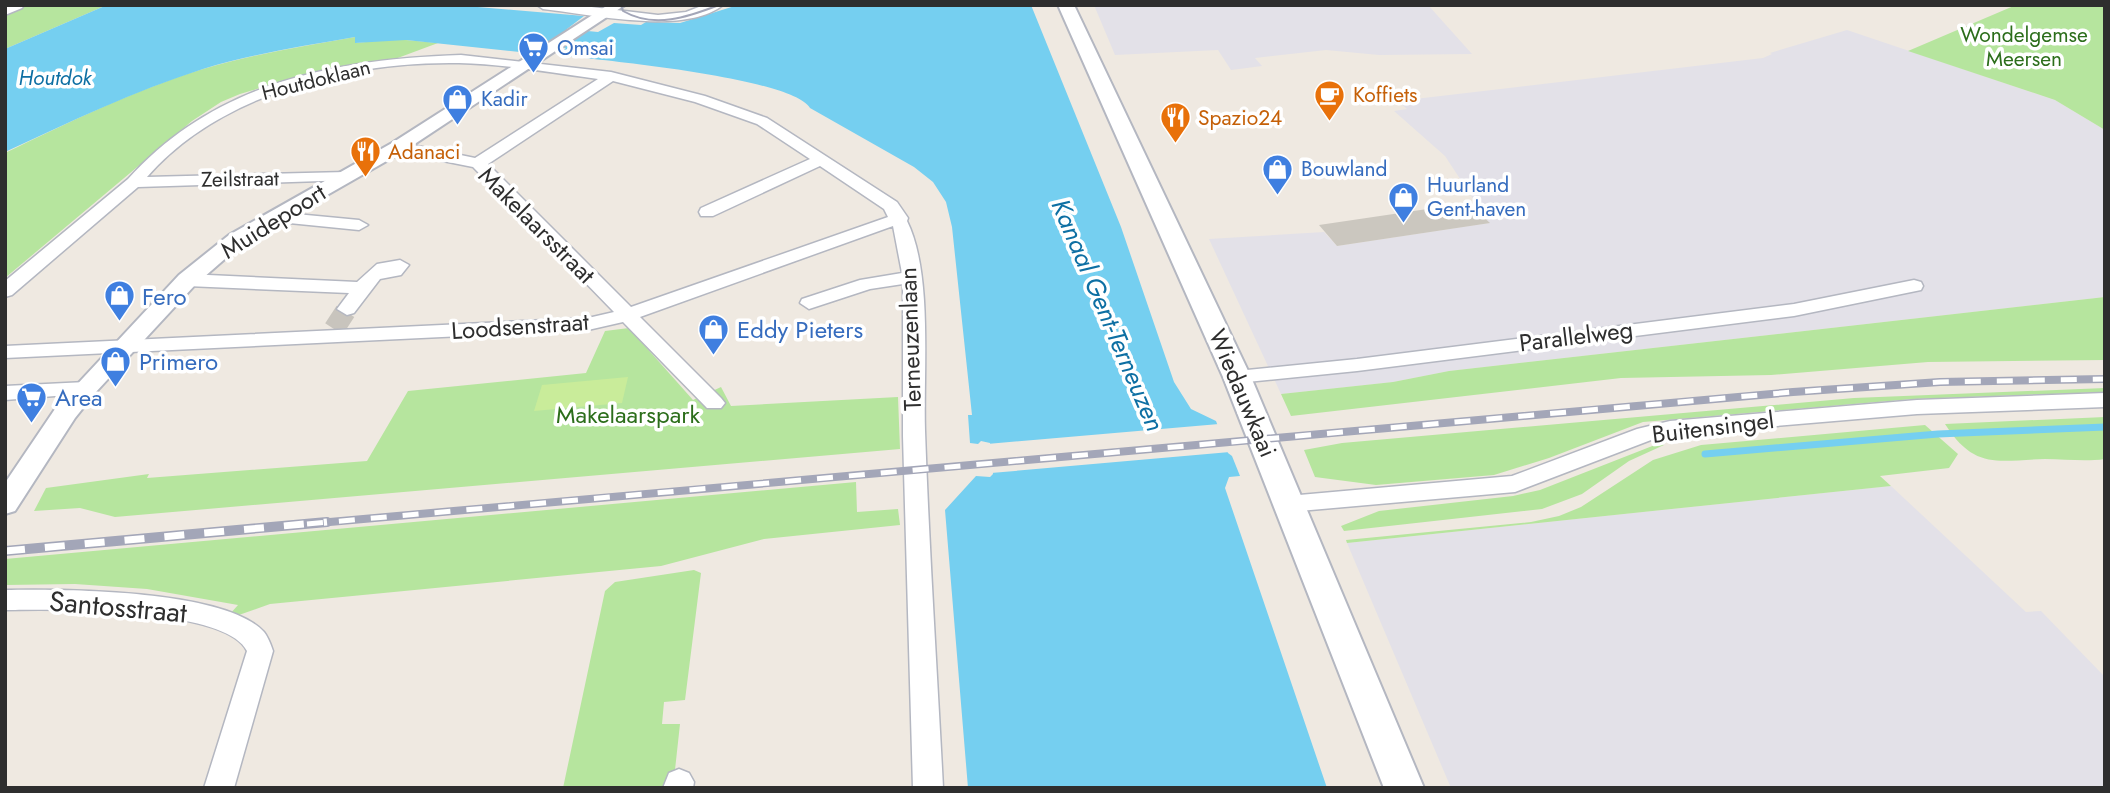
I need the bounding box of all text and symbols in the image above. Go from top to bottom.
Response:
park label: Wondelgemse Meersen [1960,20,2088,74]
supermarket icon: Omsai [517,31,551,75]
place label: Omsai [557,33,614,63]
street label: Houtdoklaan [258,52,374,108]
water label: Houtdok [19,63,93,93]
cafe icon: Koffiets [1313,78,1347,122]
place label: Koffiets [1353,80,1418,110]
shop icon: Kadir [441,82,475,126]
place label: Kadir [481,84,528,114]
restaurant icon: Spazio24 [1158,101,1192,145]
place label: Spazio24 [1198,103,1282,133]
restaurant icon: Adanaci [348,135,382,179]
place label: Adanaci [388,137,461,167]
shop icon: Bouwland [1261,152,1295,196]
place label: Bouwland [1301,154,1387,184]
street label: Makelaarsstraat [471,159,603,291]
street label: Zeilstraat [201,163,279,195]
place label: Huurland Gent-haven [1427,170,1526,224]
street label: Muidepoort [214,175,333,267]
shop icon: Huurland Gent-haven [1387,180,1421,224]
water label: Kanaal Gent-Terneuzen [1042,193,1174,437]
street label: Terneuzenlaan [890,267,930,411]
shop icon: Fero [102,279,136,323]
place label: Fero [142,279,187,314]
street label: Loodsenstraat [450,304,590,348]
shop icon: Eddy Pieters [697,312,731,356]
place label: Eddy Pieters [737,312,863,347]
street label: Parallelweg [1517,312,1635,360]
street label: Wiedauwkaai [1200,323,1286,463]
shop icon: Primero [99,344,133,388]
place label: Primero [139,344,218,379]
supermarket icon: Area [15,380,49,424]
place label: Area [55,380,103,415]
park label: Makelaarspark [556,397,700,432]
street label: Buitensingel [1650,402,1776,452]
street label: Santosstraat [47,581,189,633]

